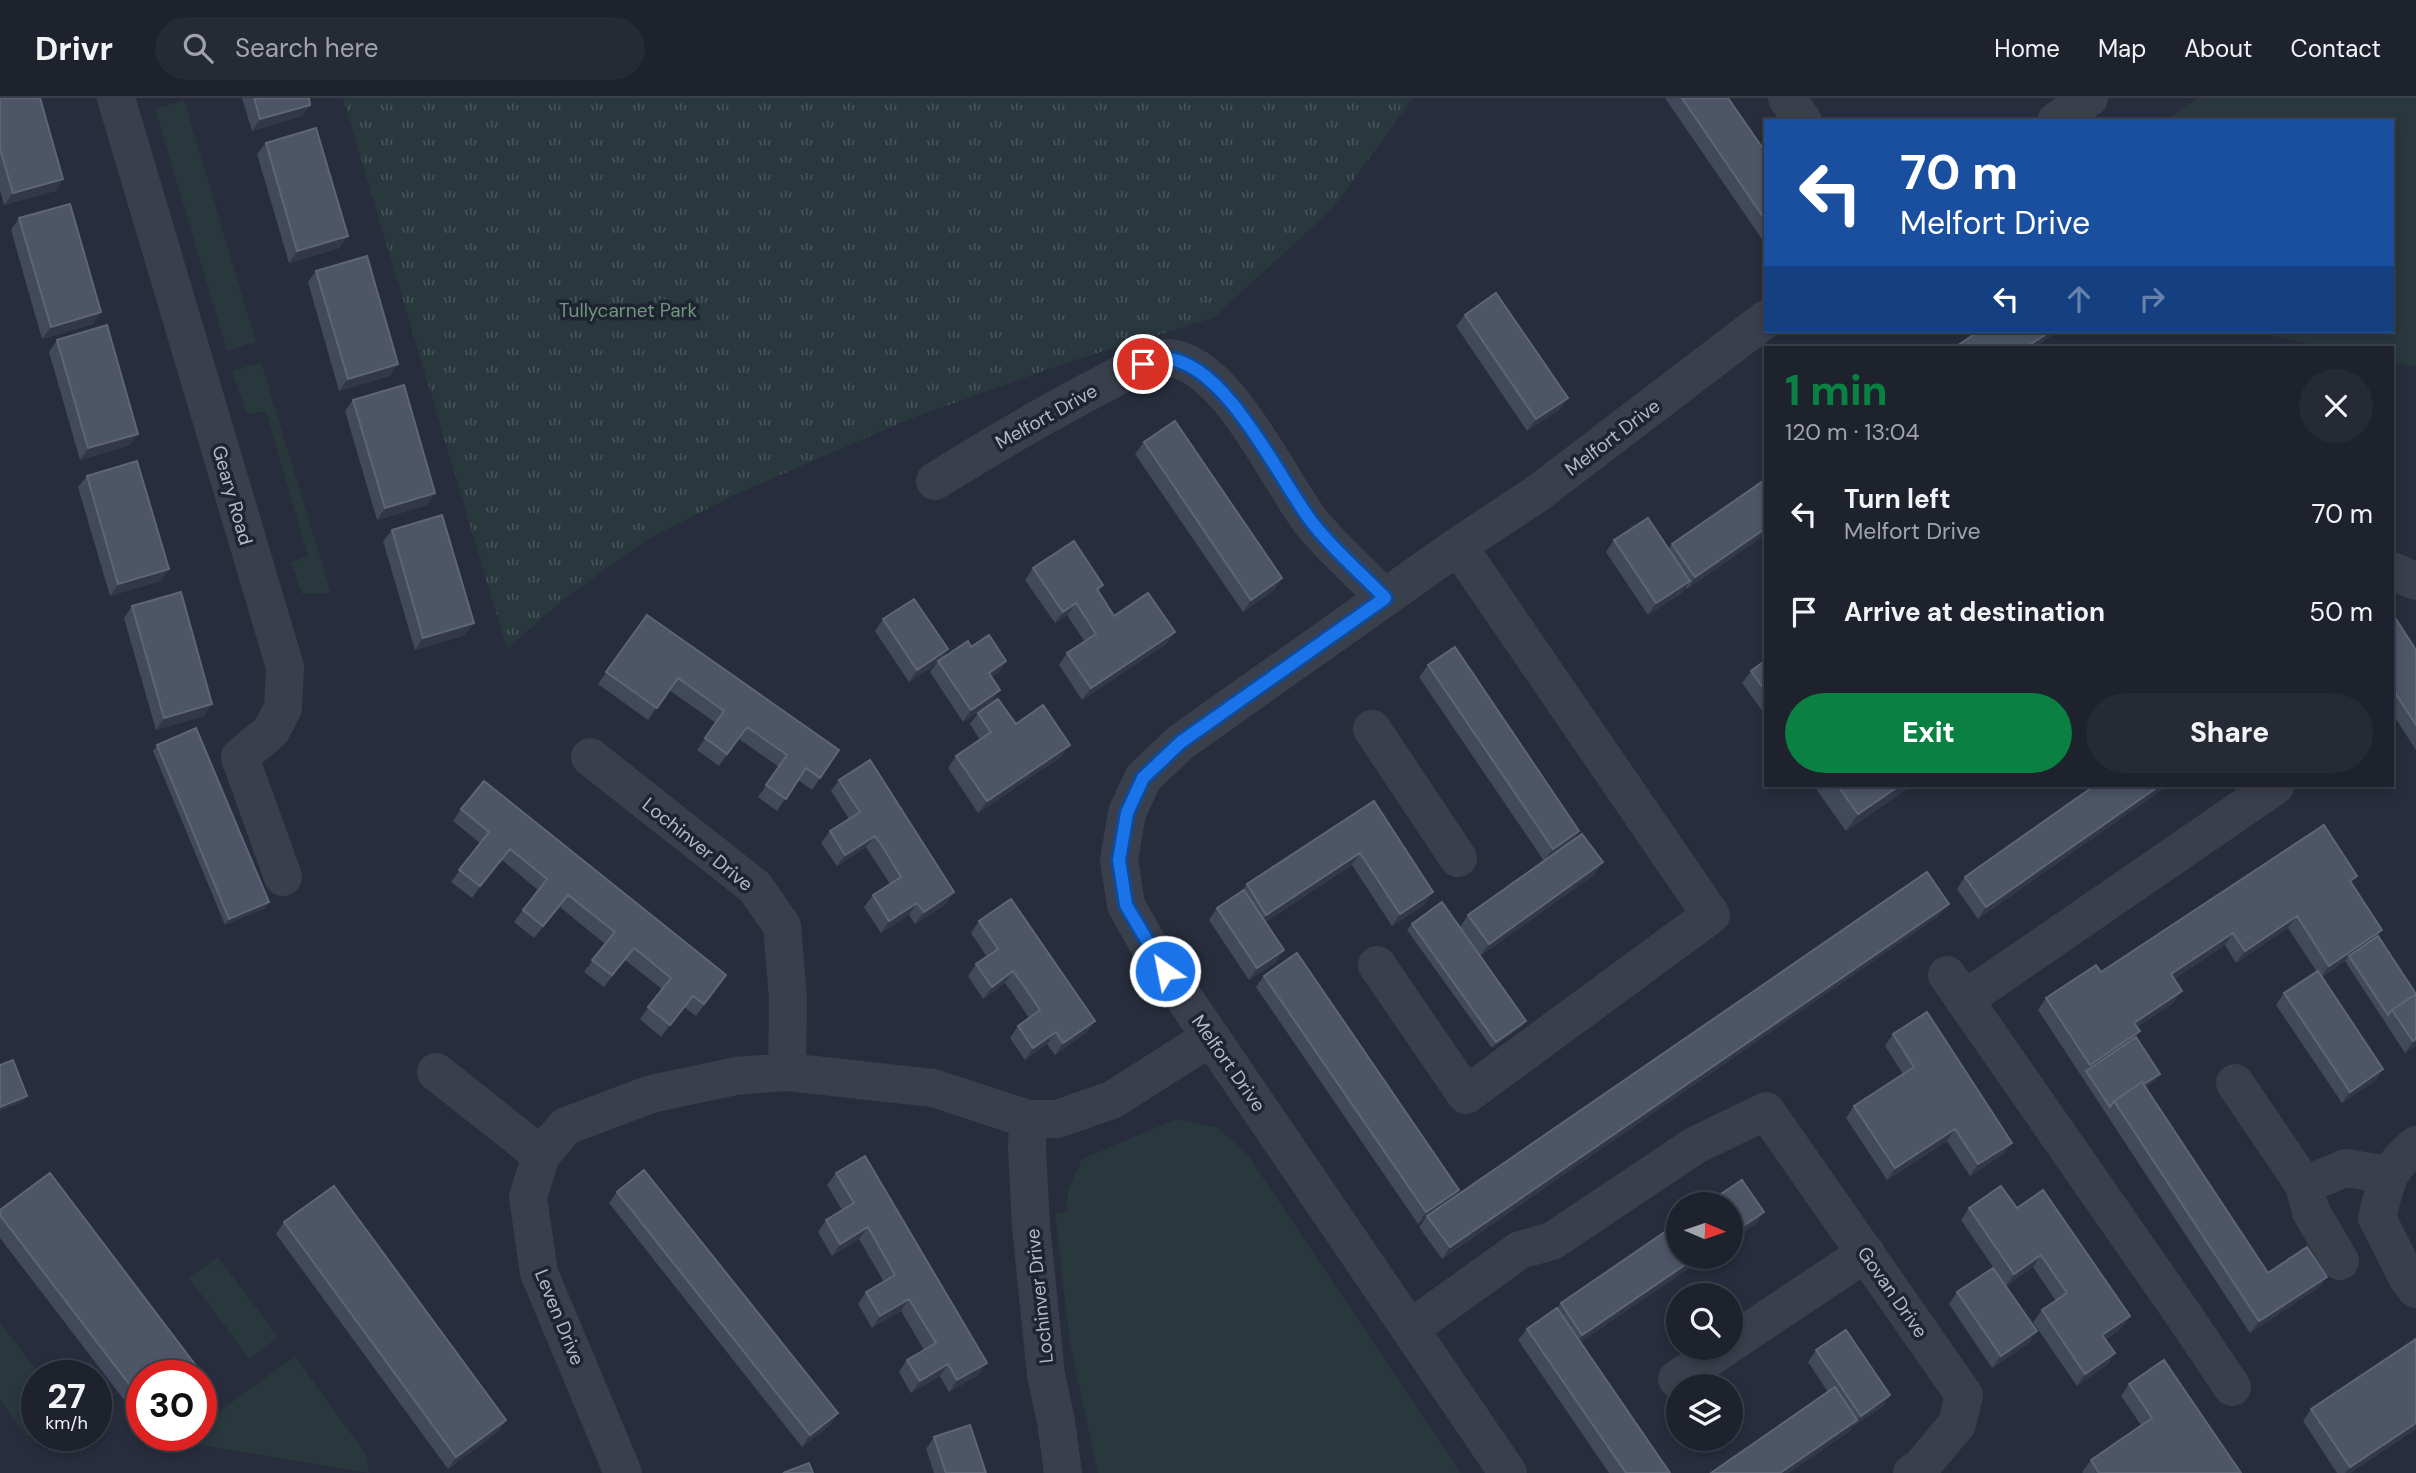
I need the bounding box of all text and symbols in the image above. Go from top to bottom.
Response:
search box [155,17,645,80]
text: Drivr [35,27,113,70]
icon: search [179,29,217,67]
text: Search here [235,31,378,65]
text: Home [1994,33,2060,64]
text: Map [2098,33,2146,64]
text: About [2184,33,2253,64]
text: Contact [2291,33,2381,64]
text: 70 m [1900,140,2018,204]
icon: left [1785,147,1876,238]
text: Melfort Drive [1900,202,2090,244]
icon: left [1987,280,2025,318]
icon: ahead [2060,280,2098,318]
icon: right [2133,280,2171,318]
park label: Tullycarnet Park [559,298,698,323]
pin [1113,334,1173,394]
icon: arrive [1124,345,1162,383]
text: 1 min [1785,363,1888,418]
button: close [2299,369,2373,443]
street label: Melfort Drive [991,378,1102,455]
street label: Melfort Drive [1560,393,1665,481]
text: 120 m · 13:04 [1785,417,1919,447]
street label: Geary Road [206,442,259,548]
text: Turn left [1844,482,1951,516]
icon: left [1785,495,1823,533]
text: 70 m [2312,497,2373,531]
text: Melfort Drive [1844,516,1981,546]
icon: arrive [1785,593,1823,631]
text: Arrive at destination [1844,595,2105,629]
text: 50 m [2309,595,2373,629]
button: Exit [1785,693,2072,773]
button: Share [2086,693,2373,773]
street label: Lochinver Drive [637,792,758,897]
position arrow [1128,934,1202,1008]
street label: Melfort Drive [1186,1010,1271,1117]
north arrow [1666,1192,1743,1269]
map controls [1666,1192,1743,1451]
street label: Lochinver Drive [1020,1227,1059,1365]
street label: Govan Drive [1852,1242,1933,1343]
street label: Leven Drive [529,1266,590,1369]
button: search [1666,1283,1743,1360]
speed limit sign: 30 [126,1360,217,1451]
text: 27 [47,1373,86,1419]
button: layers [1666,1374,1743,1451]
text: km/h [45,1411,88,1435]

